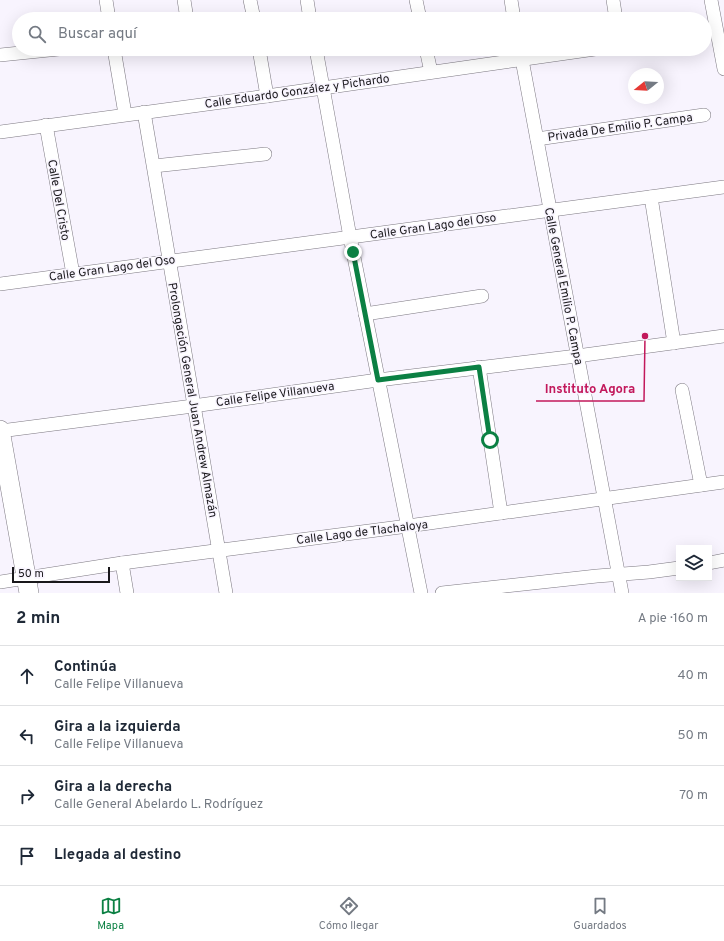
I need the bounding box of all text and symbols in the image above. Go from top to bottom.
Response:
search box [12,12,712,56]
icon: search [26,23,48,45]
text: Buscar aquí [58,25,137,44]
north arrow [628,68,664,104]
street label: Calle Eduardo González y Pichardo [204,71,391,113]
street label: Privada De Emilio P. Campa [547,110,694,146]
street label: Calle Del Cristo [43,158,73,242]
street label: Calle General Emilio P. Campa [540,206,586,366]
street label: Calle Gran Lago del Oso [369,210,498,244]
route end [344,243,362,261]
street label: Calle Gran Lago del Oso [48,252,177,286]
street label: Prolongación General Juan Andrew Almazán [163,281,221,519]
callout: Instituto Agora [536,376,644,401]
street label: Calle Felipe Villanueva [215,379,335,411]
text: Instituto Agora [545,382,635,398]
route start [481,431,499,449]
street label: Calle Lago de Tlachaloya [295,517,429,549]
map controls [676,545,712,581]
button: layers [676,545,712,581]
scale bar [12,565,110,584]
text: 50 m [18,567,44,581]
text: 2 min [16,608,60,630]
text: A pie · 160 m [638,611,708,627]
text: Continúa [54,658,116,677]
icon: ahead [16,665,38,687]
text: 40 m [678,668,708,684]
text: Calle Felipe Villanueva [54,677,183,693]
text: Gira a la izquierda [54,718,181,737]
icon: left [16,725,38,747]
text: 50 m [678,728,708,744]
text: Calle Felipe Villanueva [54,737,183,753]
text: Gira a la derecha [54,778,172,797]
icon: right [16,785,38,807]
text: 70 m [679,788,708,804]
text: Calle General Abelardo L. Rodríguez [54,797,263,813]
icon: arrive [16,845,38,867]
text: Llegada al destino [54,846,181,865]
tab: Mapa [97,895,124,933]
tab: Cómo llegar [319,895,379,933]
tab: Guardados [573,895,627,933]

